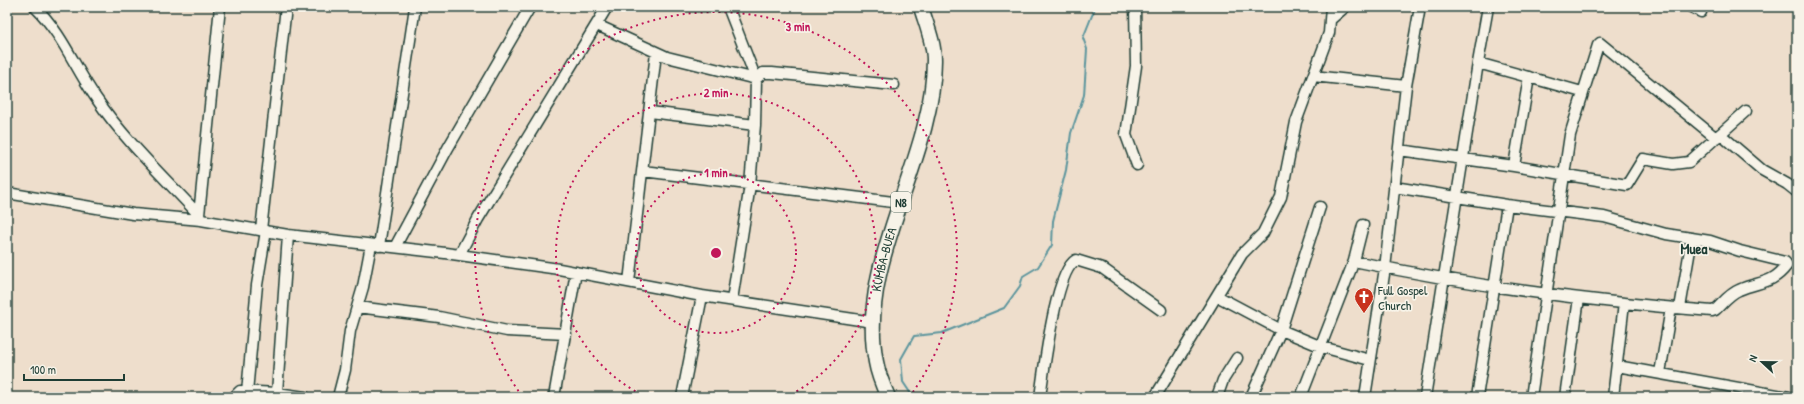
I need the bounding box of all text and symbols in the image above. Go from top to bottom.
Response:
text: 3 min [786,18,811,35]
text: 2 min [704,84,729,101]
text: 1 min [704,164,728,181]
road number: N8 [891,192,911,212]
street label: KUMBA-BUEA [867,224,901,293]
district label: Muea [1681,238,1708,259]
centre of rings [709,246,723,260]
place label: Full Gospel Church [1377,281,1428,314]
church icon: Full Gospel Church [1353,286,1375,314]
north arrow [1742,342,1782,382]
text: N [1745,353,1760,364]
scale bar [24,356,124,382]
text: 100 m [30,361,56,378]

